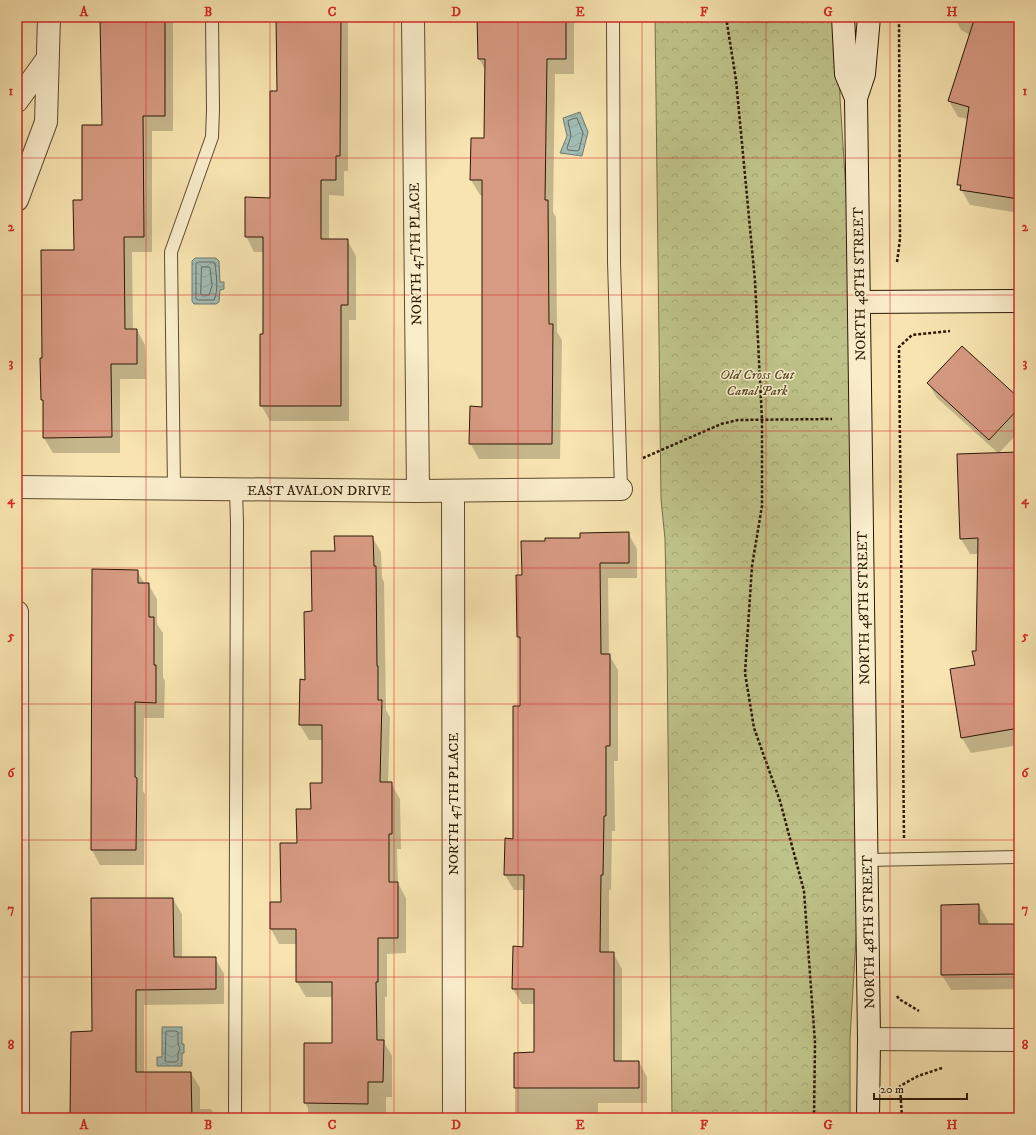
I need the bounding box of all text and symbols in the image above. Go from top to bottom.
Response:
text: A [79,4,89,20]
text: B [204,4,212,20]
text: C [328,4,337,20]
text: D [451,4,461,20]
text: E [575,4,585,20]
text: F [700,4,709,20]
text: G [823,4,833,20]
text: H [947,4,958,20]
text: 1 [9,83,14,99]
text: 1 [1023,83,1028,99]
street label: NORTH 47TH PLACE [406,182,426,325]
street label: NORTH 48TH STREET [850,206,870,361]
text: 2 [8,219,15,235]
text: 2 [1022,219,1029,235]
text: 3 [9,355,14,371]
text: 3 [1023,355,1028,371]
park label: Old Cross Cut Canal Park [720,366,796,400]
street label: EAST AVALON DRIVE [247,482,391,500]
text: 4 [6,492,15,509]
text: 4 [1020,492,1029,509]
street label: NORTH 48TH STREET [854,530,874,685]
text: 5 [7,628,15,644]
text: 5 [1021,628,1029,644]
street label: NORTH 47TH PLACE [445,733,463,875]
text: 6 [8,765,16,781]
text: 6 [1022,765,1030,781]
street label: NORTH 48TH STREET [859,854,879,1009]
text: 7 [8,901,15,917]
text: 7 [1022,901,1029,917]
text: 8 [8,1037,15,1053]
text: 8 [1022,1037,1029,1053]
scale bar [874,1075,967,1101]
text: 20 m [880,1082,904,1097]
text: A [79,1117,89,1133]
text: B [204,1117,212,1133]
text: C [328,1117,337,1133]
text: D [451,1117,461,1133]
text: E [575,1117,585,1133]
text: F [700,1117,709,1133]
text: G [823,1117,833,1133]
text: H [947,1117,958,1133]

